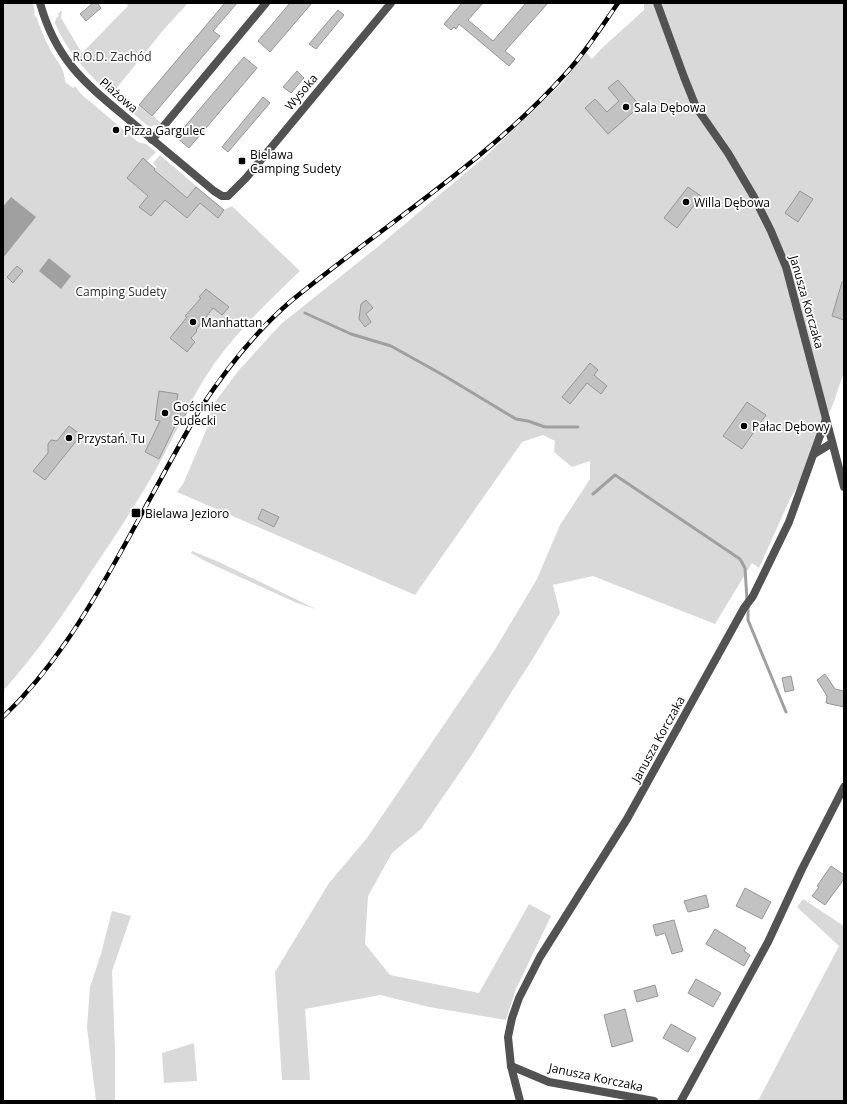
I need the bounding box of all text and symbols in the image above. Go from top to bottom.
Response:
park label: R.O.D. Zachód [72,48,152,65]
street label: Wysoka [281,70,321,114]
street label: Plażowa [96,74,142,116]
place label: Sala Dębowa [634,99,706,116]
marker: Sala Dębowa [621,102,631,112]
place label: Pizza Gargulec [124,122,205,139]
marker: Pizza Gargulec [111,125,121,135]
place label: Bielawa Camping Sudety [250,146,342,177]
marker: Bielawa Camping Sudety [237,156,247,166]
place label: Willa Dębowa [694,194,770,211]
marker: Willa Dębowa [681,197,691,207]
street label: Janusza Korczaka [785,252,828,351]
park label: Camping Sudety [75,283,167,300]
place label: Manhattan [201,314,262,331]
marker: Manhattan [188,317,198,327]
place label: Gościniec Sudecki [173,398,227,429]
marker: Gościniec Sudecki [160,408,170,418]
place label: Pałac Dębowy [752,418,831,435]
marker: Pałac Dębowy [739,421,749,431]
place label: Przystań. Tu [77,430,145,447]
marker: Przystań. Tu [64,433,74,443]
place label: Bielawa Jezioro [145,505,229,522]
marker: Bielawa Jezioro [130,507,142,519]
street label: Janusza Korczaka [627,693,689,786]
street label: Janusza Korczaka [546,1058,645,1095]

